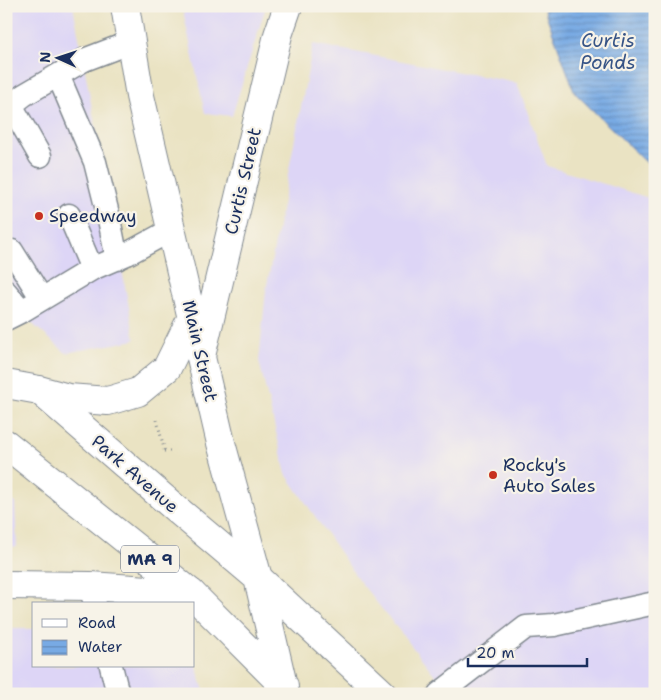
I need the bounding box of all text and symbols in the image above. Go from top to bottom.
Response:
water label: Curtis Ponds [580,28,636,75]
north arrow [32,32,82,82]
text: N [36,51,54,63]
street label: Curtis Street [219,125,267,237]
place label: Speedway [49,204,137,228]
marker: Speedway [33,210,45,222]
street label: Main Street [177,298,223,404]
street label: Park Avenue [86,429,184,519]
place label: Rocky's Auto Sales [503,453,596,498]
marker: Rocky's Auto Sales [487,469,499,481]
road number: MA 9 [121,546,179,572]
legend [32,602,195,668]
text: Road [78,613,116,633]
scale bar [468,635,587,667]
text: Water [78,637,122,657]
text: 20 m [476,643,515,663]

